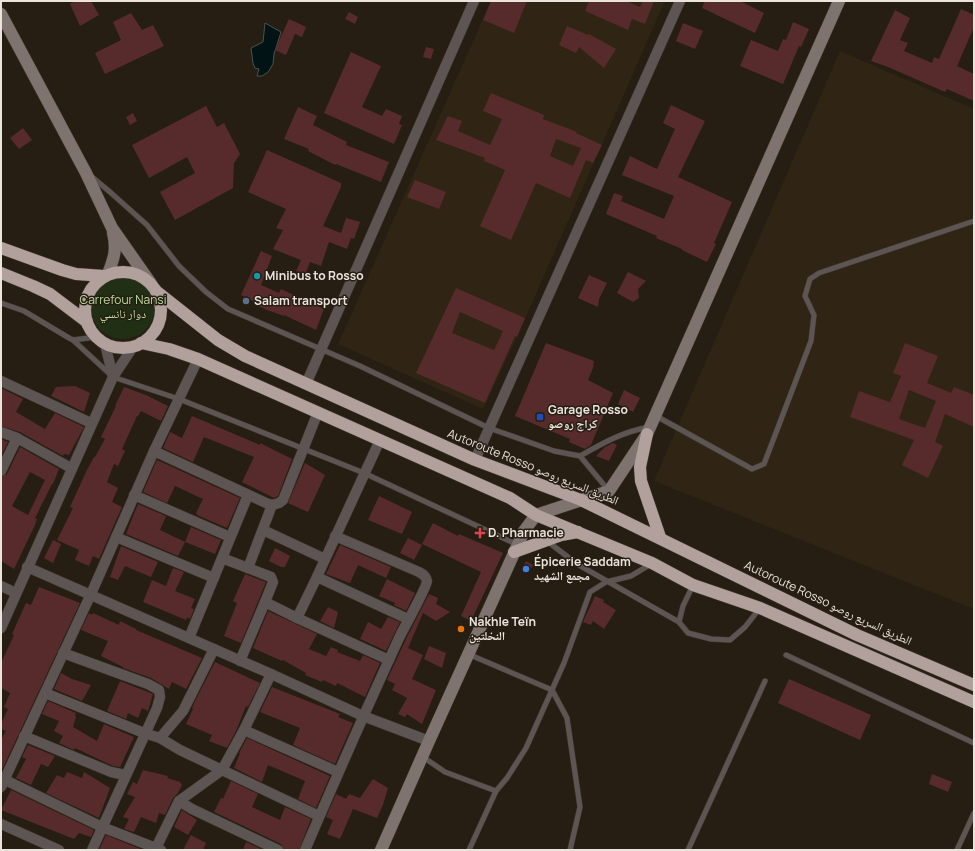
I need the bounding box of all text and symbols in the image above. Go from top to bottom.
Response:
place label: Minibus to Rosso [265,267,364,284]
marker: Minibus to Rosso [252,271,262,281]
park label: Carrefour Nansi دوار نانسي [80,291,166,324]
place label: Salam transport [254,292,348,309]
marker: Salam transport [241,296,251,306]
place label: Garage Rosso كراج روصو [548,401,628,432]
marker: Garage Rosso كراج روصو [535,412,545,422]
street label: Autoroute Rosso الطريق السريع روصو [445,424,621,509]
place label: D. Pharmacie [488,524,564,541]
marker: D. Pharmacie [475,528,485,538]
place label: Épicerie Saddam مجمع الشهيد [534,553,631,584]
street label: Autoroute Rosso الطريق السريع روصو [742,556,915,649]
marker: Épicerie Saddam مجمع الشهيد [521,564,531,574]
place label: Nakhle Teïn النخلتين [469,613,536,644]
marker: Nakhle Teïn النخلتين [456,624,466,634]

